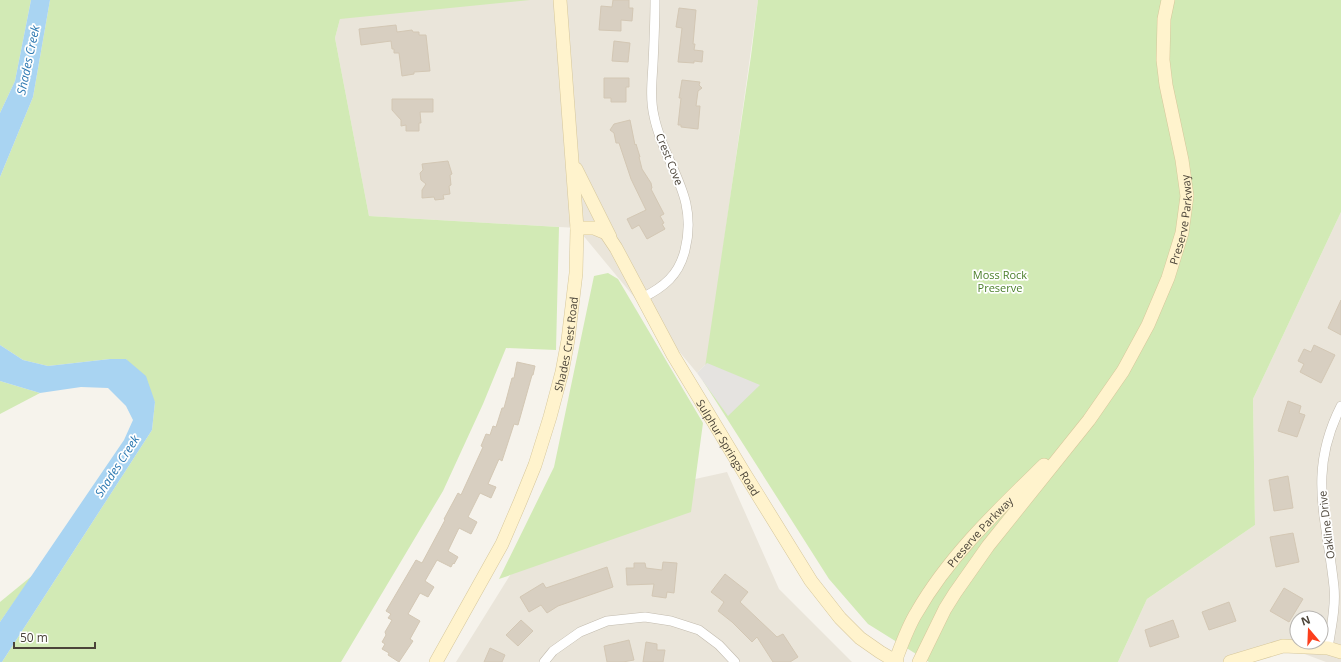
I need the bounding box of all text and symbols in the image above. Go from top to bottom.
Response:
water label: Shades Creek [12,23,44,96]
street label: Crest Cove [653,131,687,187]
street label: Preserve Parkway [1165,174,1195,266]
park label: Moss Rock Preserve [973,267,1027,295]
street label: Shades Crest Road [550,296,581,393]
street label: Sulphur Springs Road [694,396,764,498]
water label: Shades Creek [91,431,144,500]
street label: Oakline Drive [1314,490,1338,560]
street label: Preserve Parkway [943,492,1016,570]
north arrow [1289,610,1329,650]
text: N [1299,612,1312,629]
scale bar [14,624,95,650]
text: 50 m [20,629,48,646]

